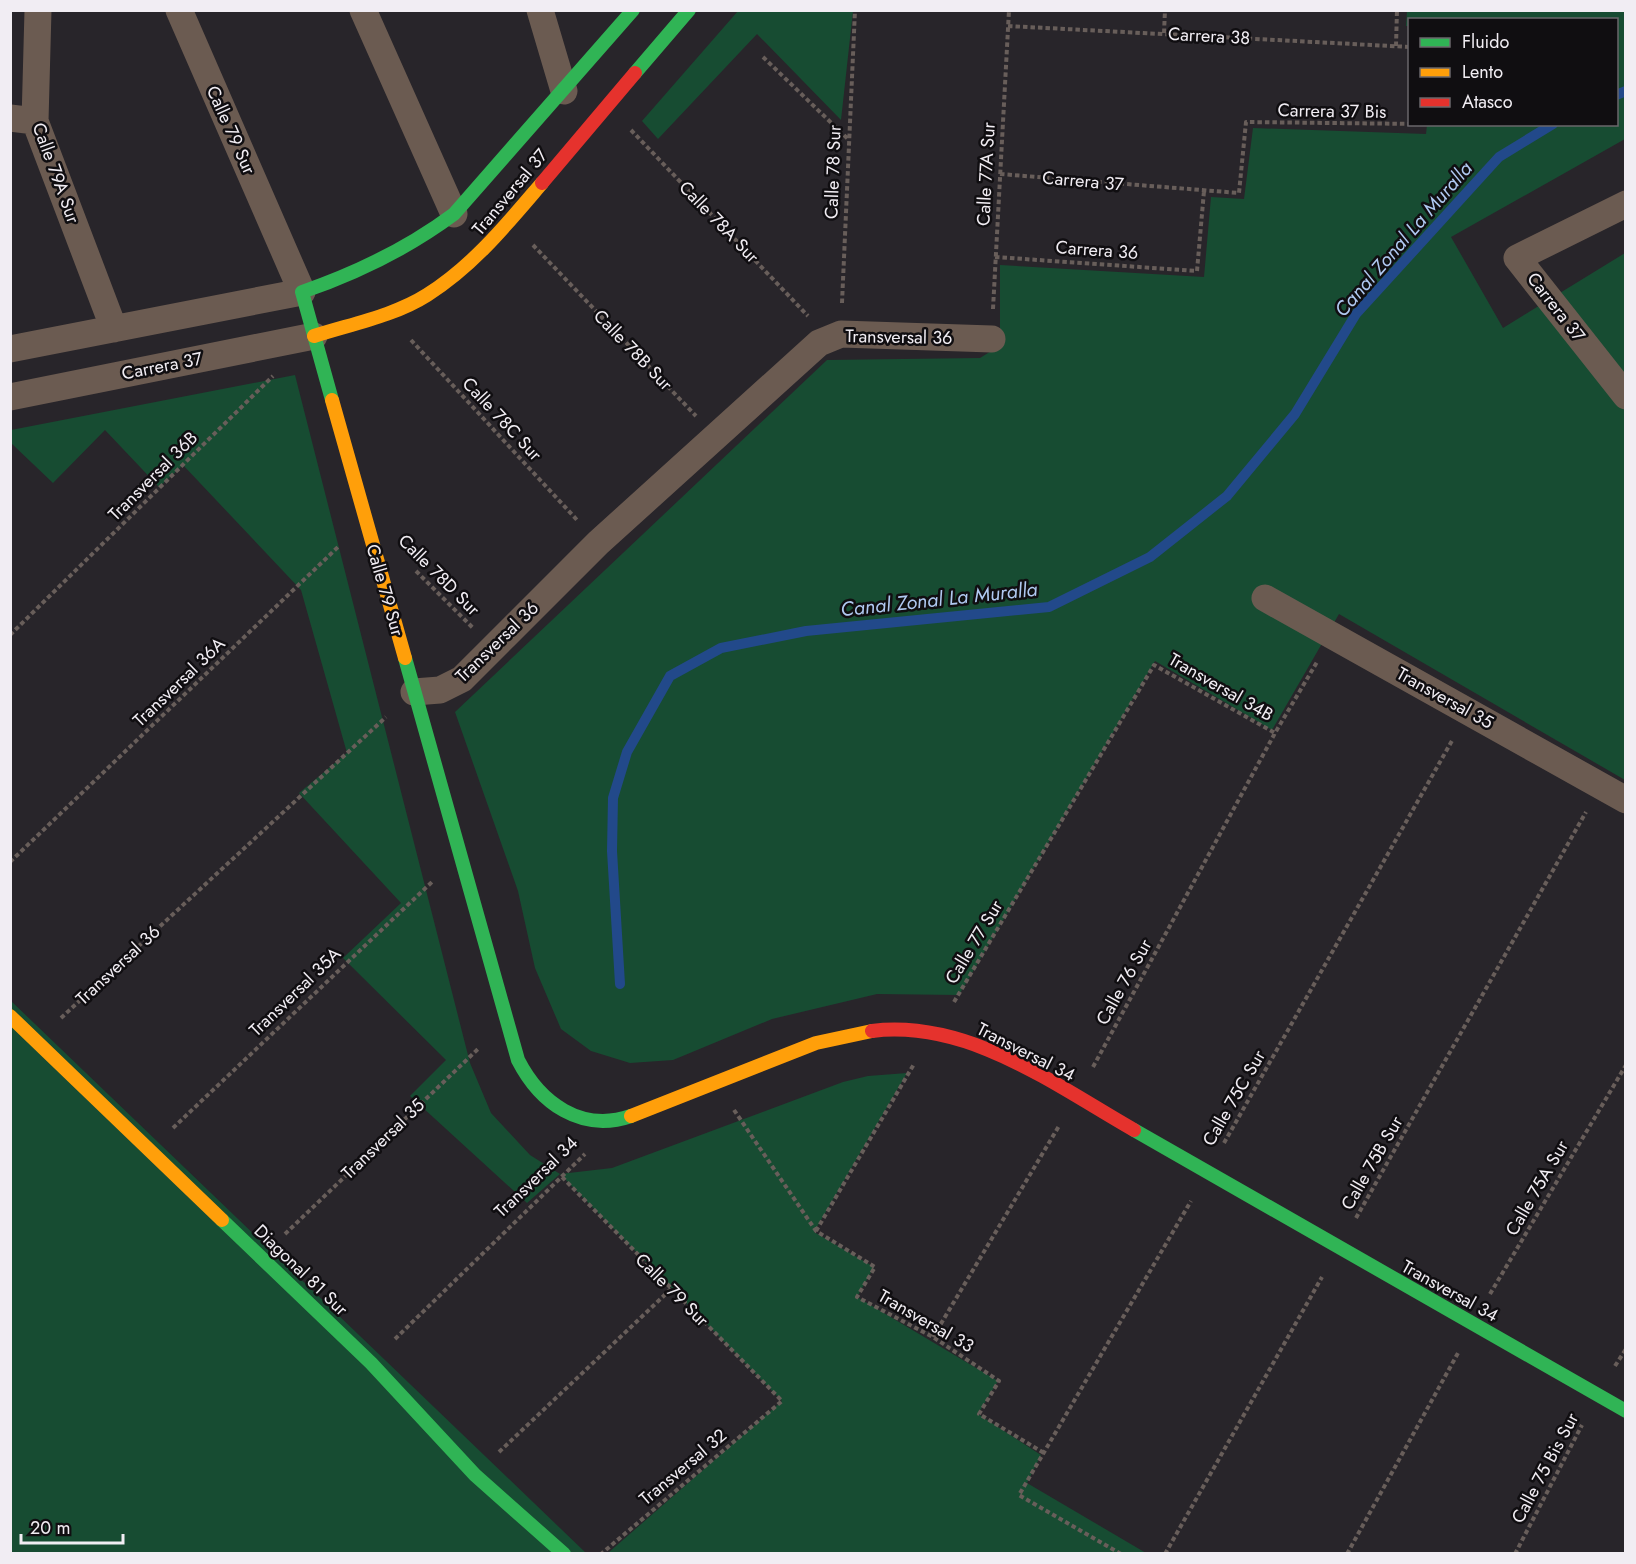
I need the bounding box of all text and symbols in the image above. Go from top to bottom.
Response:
legend [1408,18,1618,126]
street label: Carrera 38 [1167,21,1251,51]
text: Fluido [1462,29,1510,55]
text: Lento [1462,59,1503,85]
street label: Calle 79 Sur [200,81,262,179]
text: Atasco [1462,89,1513,115]
street label: Carrera 37 Bis [1277,97,1387,125]
street label: Calle 79A Sur [26,119,86,228]
street label: Calle 77A Sur [970,121,1002,227]
street label: Calle 78 Sur [818,124,848,219]
street label: Transversal 37 [466,143,554,241]
water label: Canal Zonal La Muralla [1328,155,1479,323]
street label: Carrera 37 [1041,164,1125,198]
street label: Calle 78A Sur [673,175,766,270]
street label: Carrera 36 [1055,234,1139,266]
street label: Carrera 37 [1521,267,1592,348]
street label: Calle 78B Sur [587,304,679,397]
street label: Transversal 36 [845,323,953,351]
street label: Carrera 37 [119,345,205,387]
street label: Calle 78C Sur [456,371,548,467]
street label: Transversal 36B [102,425,204,527]
street label: Calle 78D Sur [392,528,486,622]
street label: Calle 79 Sur [359,541,411,640]
water label: Canal Zonal La Muralla [839,575,1039,624]
street label: Transversal 36 [449,595,545,689]
street label: Transversal 36A [127,631,231,733]
street label: Transversal 34B [1164,646,1278,728]
street label: Transversal 35 [1392,661,1498,735]
street label: Calle 77 Sur [939,894,1010,989]
street label: Transversal 36 [70,919,166,1011]
street label: Calle 76 Sur [1090,934,1159,1030]
street label: Transversal 35A [243,941,347,1043]
street label: Transversal 34 [972,1016,1080,1088]
street label: Calle 75C Sur [1196,1045,1272,1151]
street label: Transversal 35 [336,1093,430,1185]
street label: Calle 75B Sur [1335,1111,1410,1215]
street label: Transversal 34 [488,1130,584,1224]
street label: Calle 75A Sur [1499,1135,1575,1241]
street label: Diagonal 81 Sur [248,1218,355,1322]
street label: Calle 79 Sur [629,1247,715,1333]
street label: Transversal 34 [1397,1254,1503,1328]
street label: Transversal 33 [873,1283,979,1359]
street label: Calle 75 Bis Sur [1505,1407,1585,1528]
street label: Transversal 32 [634,1423,732,1511]
scale bar [21,1507,123,1545]
text: 20 m [30,1515,70,1541]

